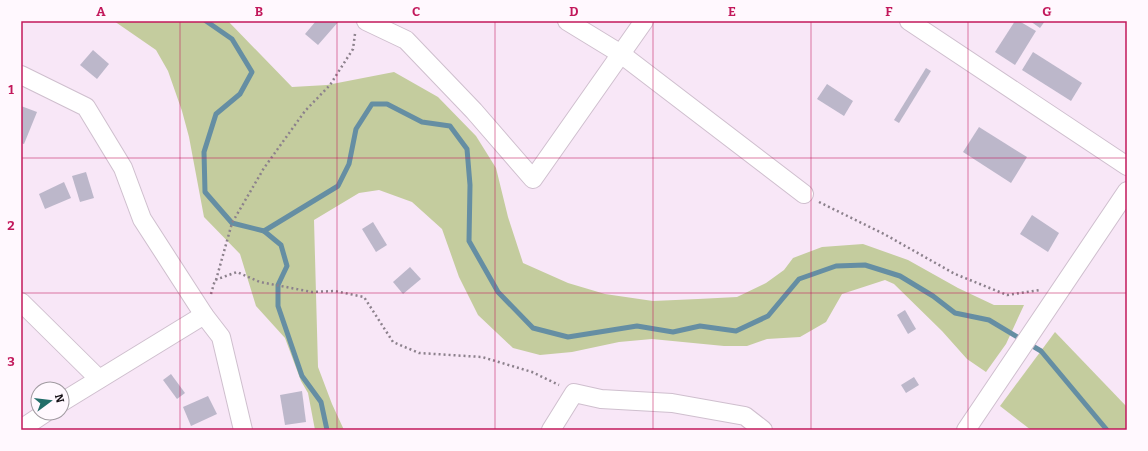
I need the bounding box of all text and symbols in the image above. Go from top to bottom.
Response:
text: A [96,4,106,19]
text: B [255,4,263,19]
text: C [412,4,420,19]
text: D [569,4,579,19]
text: E [728,4,736,19]
text: F [885,4,893,19]
text: G [1042,4,1052,19]
text: 1 [8,82,14,97]
text: 2 [7,218,15,233]
text: 3 [7,354,15,369]
north arrow [30,381,70,421]
text: N [52,393,67,405]

